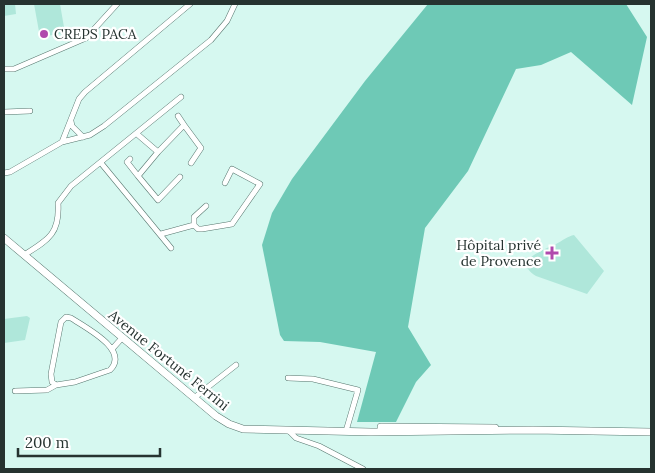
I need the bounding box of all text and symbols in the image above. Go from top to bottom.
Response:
place label: CREPS PACA [54,25,137,43]
marker: CREPS PACA [38,28,50,40]
place label: Hôpital privé de Provence [457,236,541,270]
marker: Hôpital privé de Provence [545,246,559,260]
street label: Avenue Fortuné Ferrini [104,305,233,414]
scale bar [18,426,160,458]
text: 200 m [25,433,69,452]

